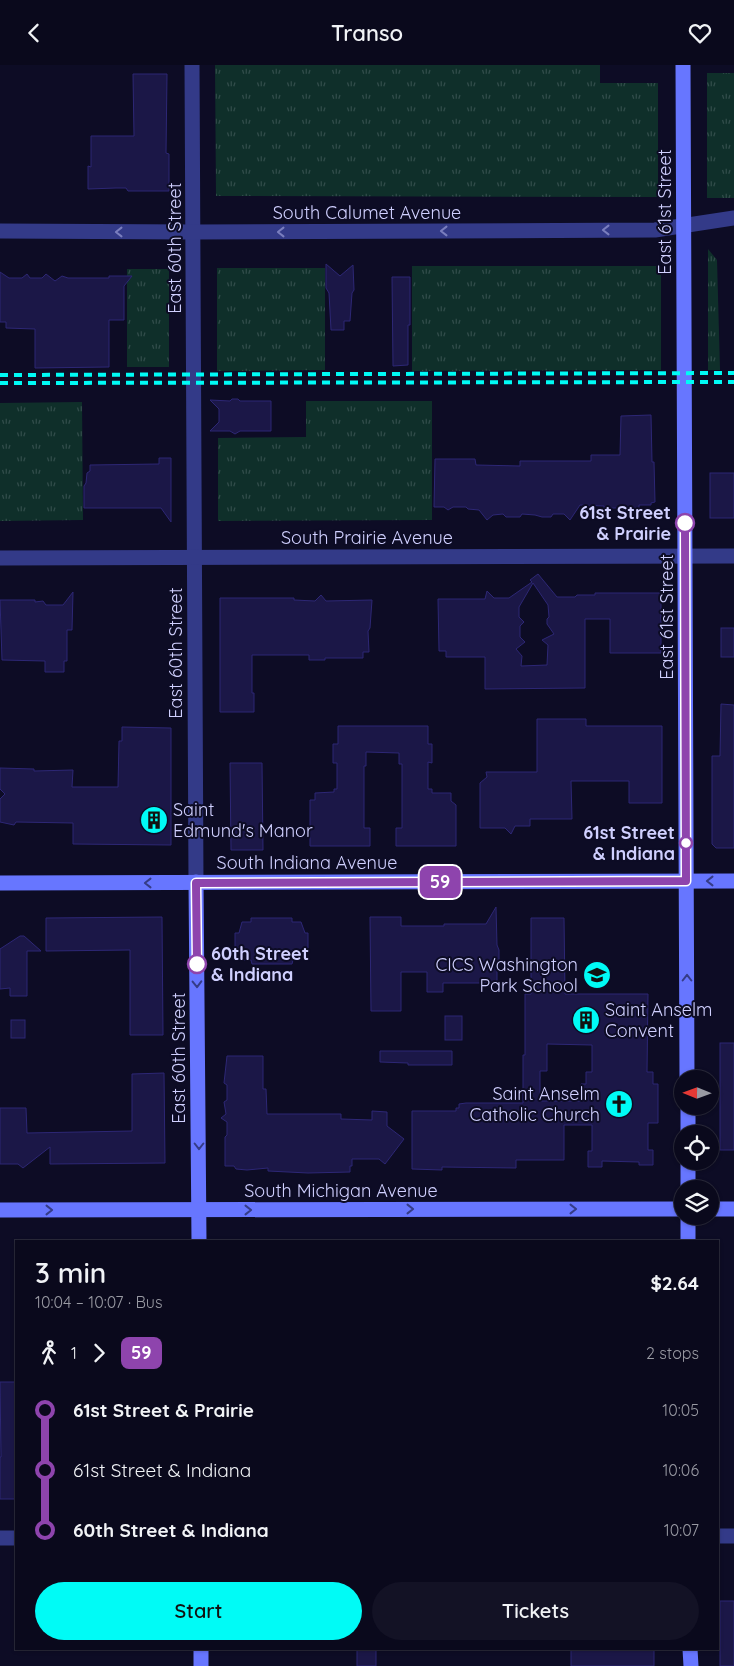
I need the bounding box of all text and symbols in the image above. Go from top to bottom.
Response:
icon: back [20,19,48,47]
text: Transo [331,19,403,47]
icon: heart [686,19,714,47]
street label: East 61st Street [653,149,676,275]
street label: East 60th Street [163,182,186,314]
street label: South Calumet Avenue [273,201,461,224]
one-way arrow [602,225,610,235]
one-way arrow [440,226,448,236]
one-way arrow [115,227,122,237]
one-way arrow [277,227,285,237]
place label: 61st Street & Prairie [579,501,671,545]
marker: 61st Street & Prairie [675,513,695,533]
street label: South Prairie Avenue [281,526,453,549]
street label: East 61st Street [655,554,678,680]
street label: East 60th Street [164,587,187,719]
place label: Saint Edmund's Manor [173,798,313,842]
building icon: Saint Edmund's Manor [139,805,169,835]
place label: 61st Street & Indiana [583,821,675,865]
marker: 61st Street & Indiana [679,836,693,850]
street label: South Indiana Avenue [217,851,397,874]
line badge: 59 [418,866,462,898]
text: 59 [430,870,450,893]
one-way arrow [706,876,714,886]
one-way arrow [143,878,151,888]
place label: 60th Street & Indiana [211,942,309,986]
place label: CICS Washington Park School [435,953,578,997]
marker: 60th Street & Indiana [187,954,207,974]
school or university icon: CICS Washington Park School [582,960,612,990]
one-way arrow [682,973,692,981]
one-way arrow [192,980,203,988]
street label: East 60th Street [167,992,190,1124]
place label: Saint Anselm Convent [605,998,713,1042]
building icon: Saint Anselm Convent [571,1005,601,1035]
north arrow [674,1070,719,1115]
map controls [674,1070,719,1225]
place label: Saint Anselm Catholic Church [470,1082,600,1126]
church icon: Saint Anselm Catholic Church [604,1089,634,1119]
button: locate [674,1125,719,1170]
one-way arrow [194,1142,204,1150]
street label: South Michigan Avenue [244,1179,438,1202]
button: layers [674,1180,719,1225]
one-way arrow [407,1204,415,1214]
one-way arrow [570,1204,577,1214]
one-way arrow [45,1205,53,1215]
one-way arrow [244,1205,252,1215]
text: 3 min [35,1255,106,1290]
text: $2.64 [650,1271,699,1295]
text: 10:04 – 10:07 · Bus [35,1292,162,1312]
icon: walk [35,1339,63,1367]
icon: forward [85,1339,113,1367]
text: 59 [131,1341,152,1364]
text: 1 [71,1343,77,1363]
text: 2 stops [646,1343,699,1363]
text: 61st Street & Prairie [73,1398,254,1422]
text: 10:05 [662,1400,699,1420]
text: 61st Street & Indiana [73,1458,251,1482]
text: 10:06 [662,1460,699,1480]
text: 60th Street & Indiana [73,1518,269,1542]
text: 10:07 [664,1520,699,1540]
button: Start [35,1582,362,1640]
button: Tickets [372,1582,699,1640]

